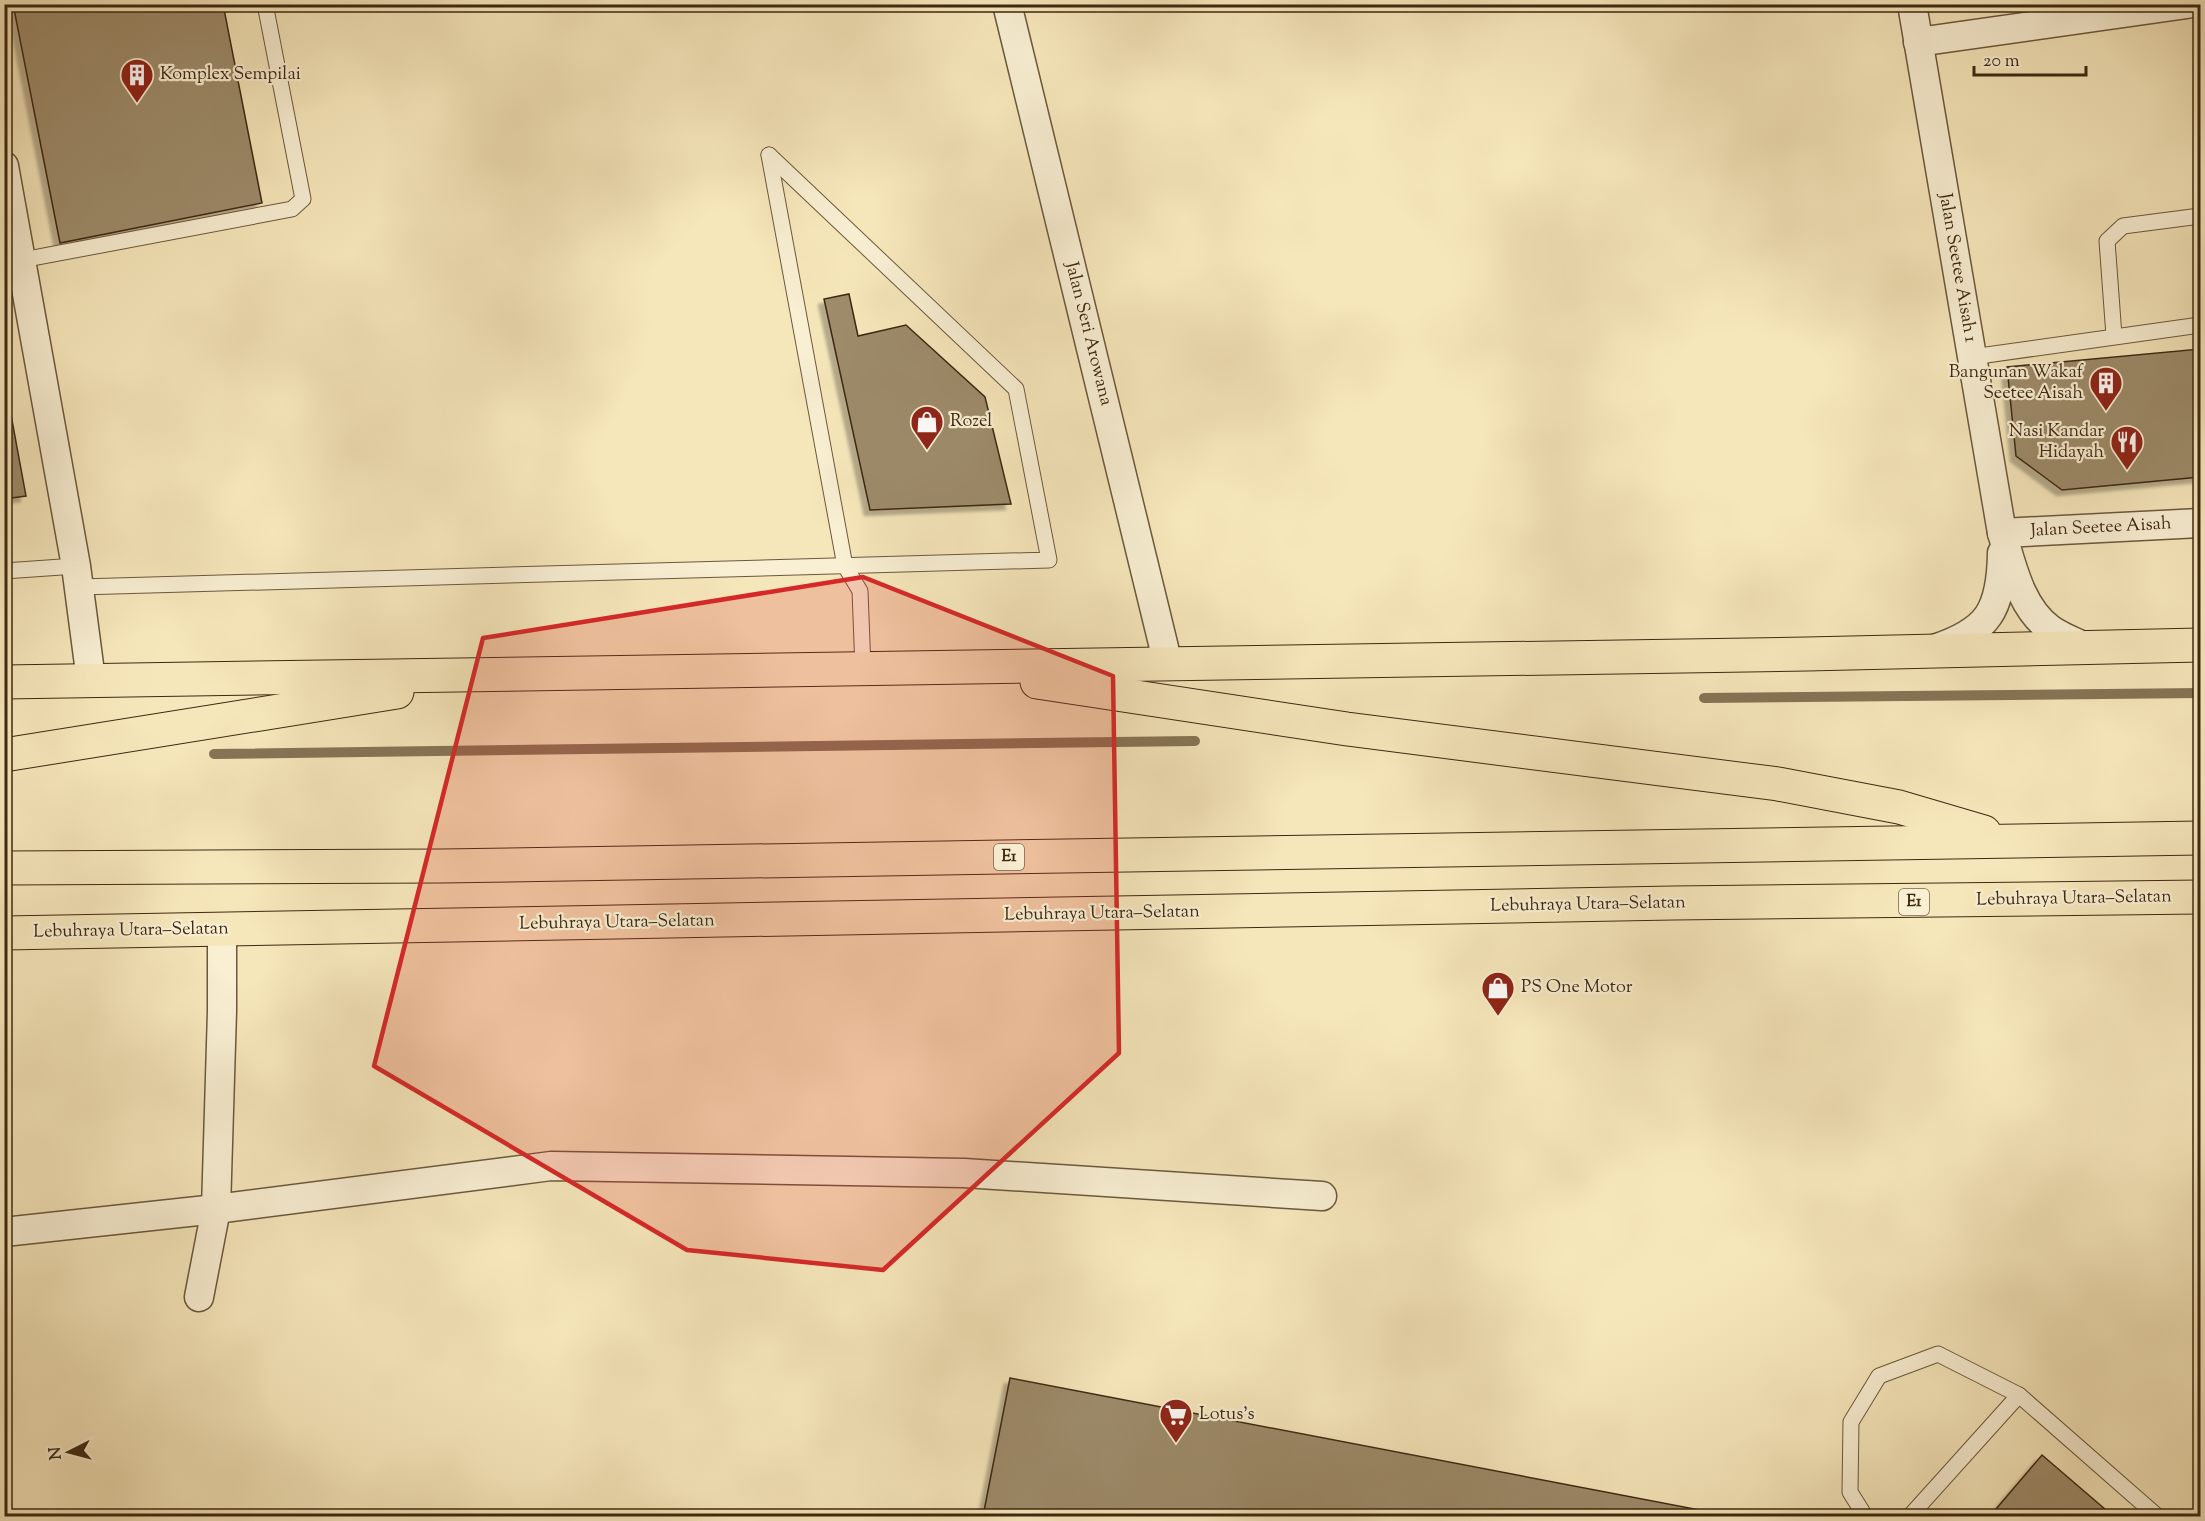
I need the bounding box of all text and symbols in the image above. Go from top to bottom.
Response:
scale bar [1974,39,2086,77]
text: 20 m [1983,49,2020,75]
building icon: Komplex Sempilai [119,57,155,104]
place label: Komplex Sempilai [160,62,301,88]
street label: Jalan Seetee Aisah 1 [1931,190,1983,345]
street label: Jalan Seri Arowana [1057,258,1118,409]
place label: Bangunan Wakaf Seetee Aisah [1949,360,2084,407]
building icon: Bangunan Wakaf Seetee Aisah [2088,365,2124,412]
shop icon: Rozel [909,404,945,451]
place label: Rozel [950,409,992,435]
place label: Nasi Kandar Hidayah [2009,419,2104,466]
restaurant icon: Nasi Kandar Hidayah [2109,424,2145,471]
street label: Jalan Seetee Aisah [2029,511,2173,545]
road number: E1 [994,844,1024,870]
street label: Lebuhraya Utara–Selatan [1976,884,2172,914]
road number: E1 [1899,889,1929,915]
street label: Lebuhraya Utara–Selatan [1490,890,1686,920]
street label: Lebuhraya Utara–Selatan [1004,899,1200,929]
street label: Lebuhraya Utara–Selatan [519,908,715,938]
street label: Lebuhraya Utara–Selatan [33,916,229,946]
shop icon: PS One Motor [1480,970,1516,1017]
place label: PS One Motor [1521,975,1633,1001]
supermarket icon: Lotus's [1158,1397,1194,1444]
place label: Lotus's [1199,1402,1255,1428]
north arrow [39,1422,99,1482]
text: N [44,1446,69,1461]

